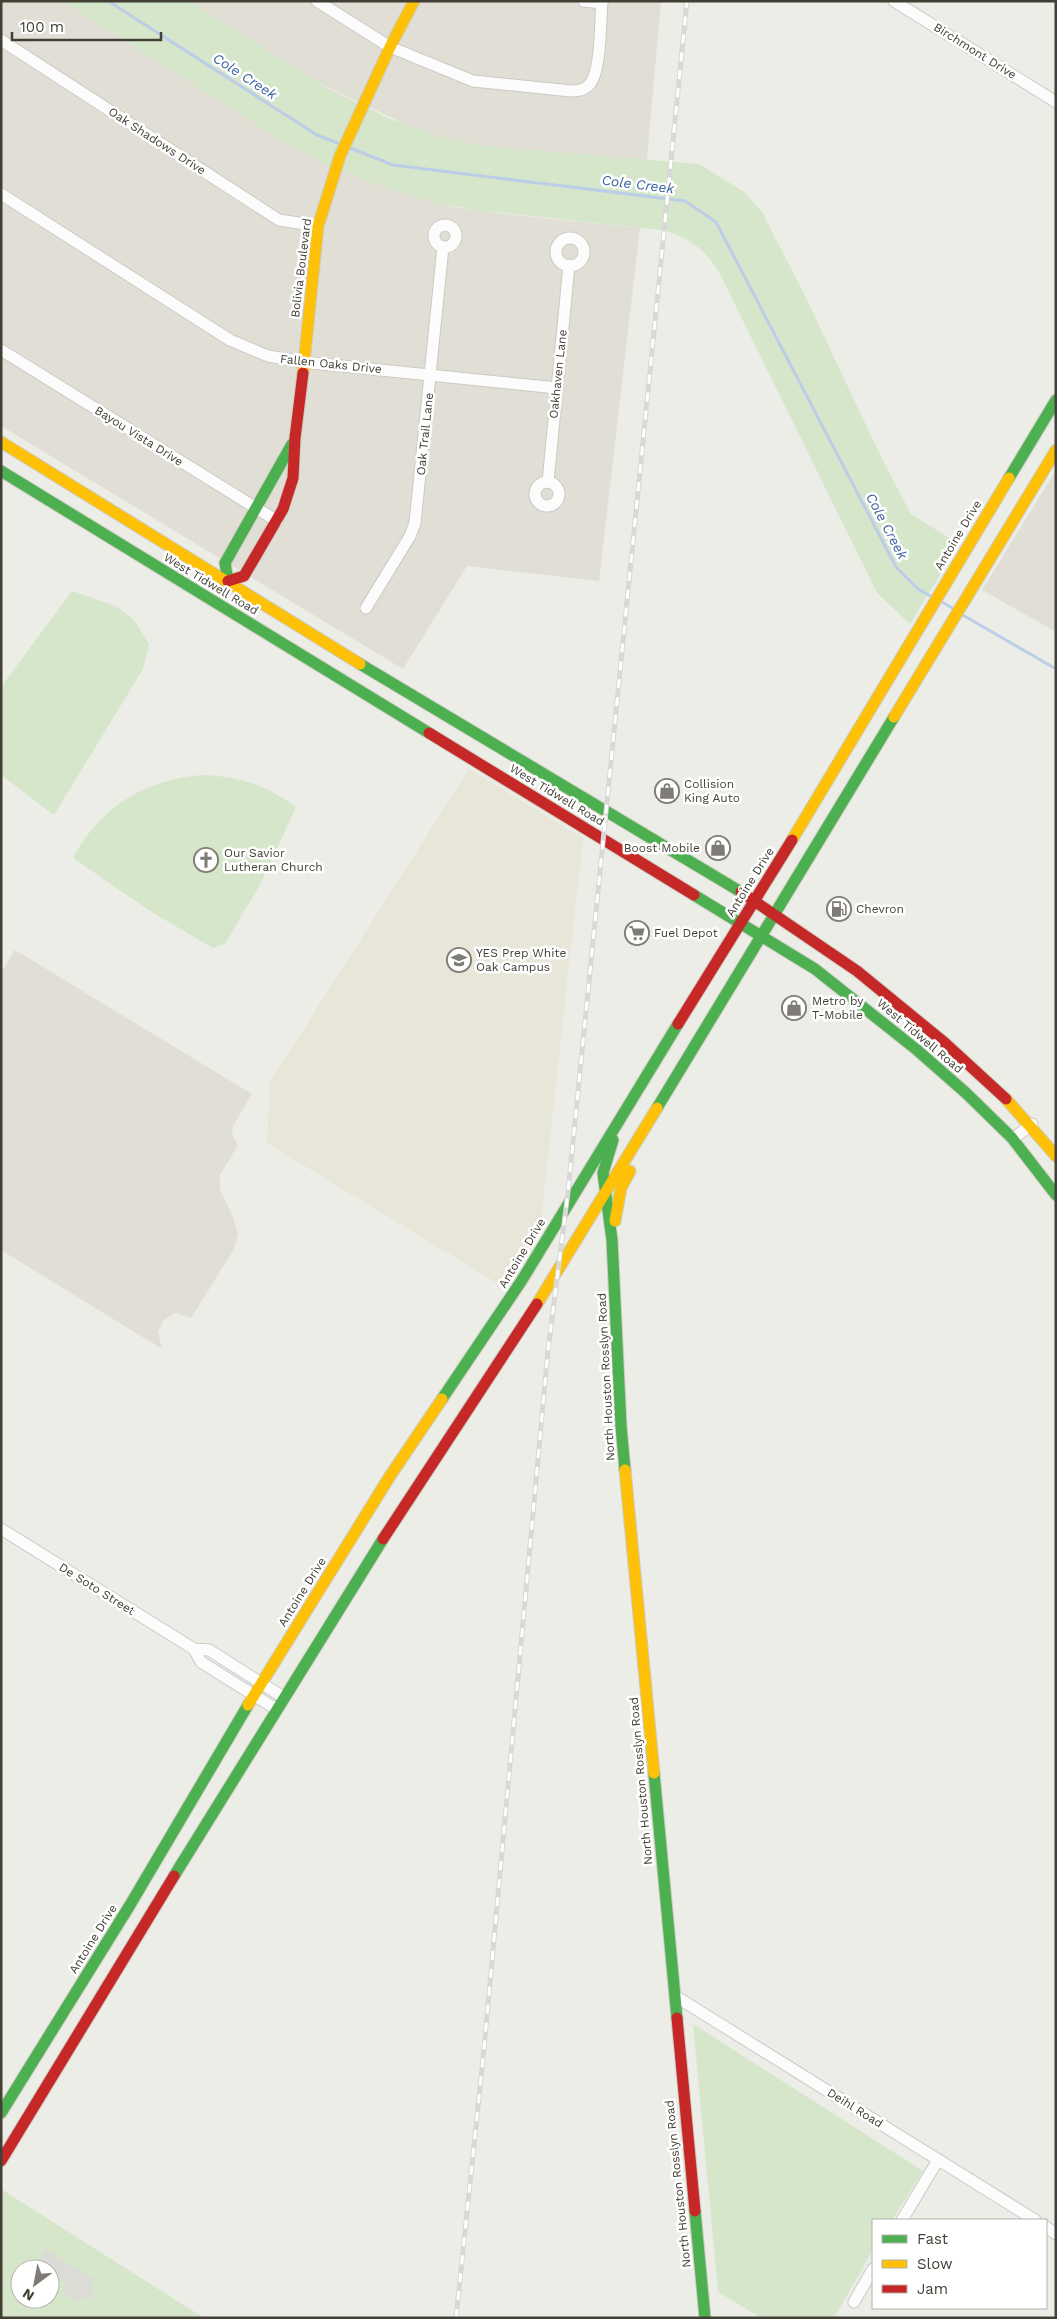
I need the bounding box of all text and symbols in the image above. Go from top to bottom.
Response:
scale bar [12,10,161,42]
text: 100 m [20,18,64,36]
street label: Birchmont Drive [931,20,1019,82]
water label: Cole Creek [210,49,280,103]
street label: Oak Shadows Drive [106,104,208,178]
water label: Cole Creek [601,172,675,196]
street label: Bolivia Boulevard [288,218,314,318]
street label: Oakhaven Lane [546,329,570,419]
street label: Fallen Oaks Drive [280,352,383,376]
street label: Oak Trail Lane [414,392,436,476]
street label: Bayou Vista Drive [92,403,186,469]
water label: Cole Creek [863,490,911,562]
street label: Antoine Drive [932,497,984,572]
street label: West Tidwell Road [161,550,261,618]
street label: West Tidwell Road [507,761,607,829]
place label: Collision King Auto [684,777,740,805]
shop icon: Collision King Auto [654,778,680,804]
shop icon: Boost Mobile [705,835,731,861]
place label: Boost Mobile [624,841,700,855]
street label: Antoine Drive [723,845,777,919]
place label: Our Savior Lutheran Church [224,846,323,874]
church icon: Our Savior Lutheran Church [193,847,219,873]
fuel station icon: Chevron [826,896,852,922]
place label: Chevron [856,902,904,916]
supermarket icon: Fuel Depot [624,920,650,946]
place label: Fuel Depot [654,926,718,940]
place label: YES Prep White Oak Campus [476,946,567,974]
school or university icon: YES Prep White Oak Campus [446,947,472,973]
place label: Metro by T-Mobile [812,994,864,1022]
shop icon: Metro by T-Mobile [781,995,807,1021]
street label: West Tidwell Road [874,996,966,1076]
street label: Antoine Drive [496,1215,548,1290]
street label: North Houston Rosslyn Road [595,1293,617,1461]
street label: Antoine Drive [275,1555,329,1629]
street label: De Soto Street [56,1560,138,1618]
street label: North Houston Rosslyn Road [627,1697,655,1865]
street label: Antoine Drive [66,1902,120,1976]
street label: Deihl Road [825,2085,885,2131]
street label: North Houston Rosslyn Road [662,2100,694,2268]
legend [872,2219,1047,2309]
text: Fast [917,2230,949,2248]
text: Slow [917,2255,953,2273]
north arrow [10,2259,60,2309]
text: Jam [917,2280,948,2298]
text: N [19,2285,37,2305]

